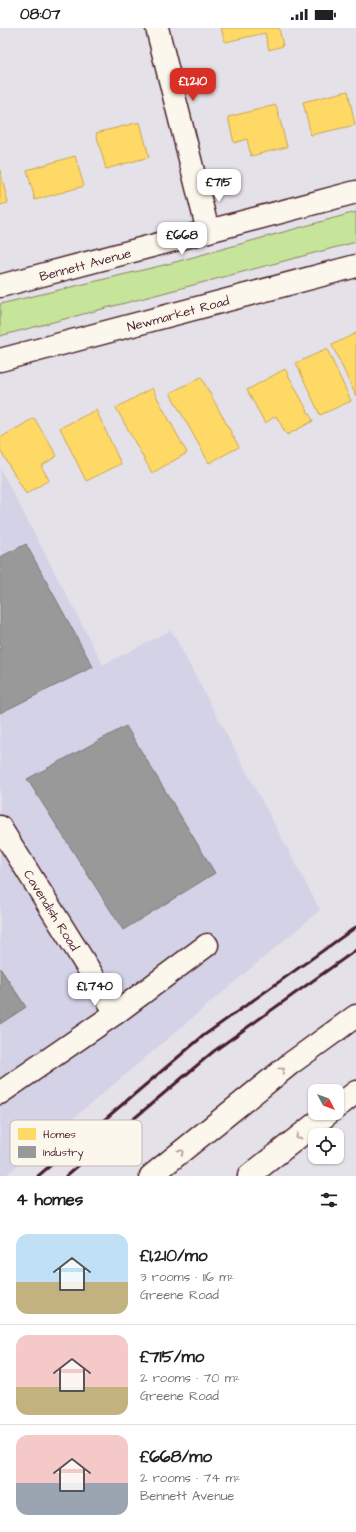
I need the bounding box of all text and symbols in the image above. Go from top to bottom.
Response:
text: 08:07 [20,4,60,25]
pin: £1,210 [160,68,226,102]
text: £1,210 [179,72,207,90]
pin: £715 [195,169,243,203]
text: £715 [206,173,232,191]
pin: £668 [158,222,206,256]
text: £668 [166,226,198,244]
street label: Bennett Avenue [37,244,133,286]
street label: Newmarket Road [125,292,232,336]
street label: Cavendish Road [19,866,84,955]
pin: £1,740 [62,973,128,1007]
text: £1,740 [77,977,113,995]
one-way arrow [277,1067,285,1074]
north arrow [308,1084,344,1120]
map controls [308,1084,344,1164]
legend [10,1120,142,1166]
text: Homes [43,1127,76,1142]
button: locate [308,1128,344,1164]
one-way arrow [296,1132,303,1139]
text: Industry [43,1145,83,1161]
one-way arrow [176,1149,183,1156]
text: 4 homes [16,1188,83,1212]
icon: filters [318,1189,340,1211]
text: £1,210/mo [140,1244,208,1268]
icon: home [48,1250,96,1298]
text: 3 rooms · 116 m² [140,1268,234,1286]
text: Greene Road [140,1286,219,1304]
text: £715/mo [140,1345,204,1369]
icon: home [48,1351,96,1399]
text: 2 rooms · 70 m² [140,1369,240,1387]
text: Greene Road [140,1387,219,1405]
text: £668/mo [140,1445,212,1469]
icon: home [48,1451,96,1499]
text: 2 rooms · 74 m² [140,1469,240,1487]
text: Bennett Avenue [140,1487,234,1505]

